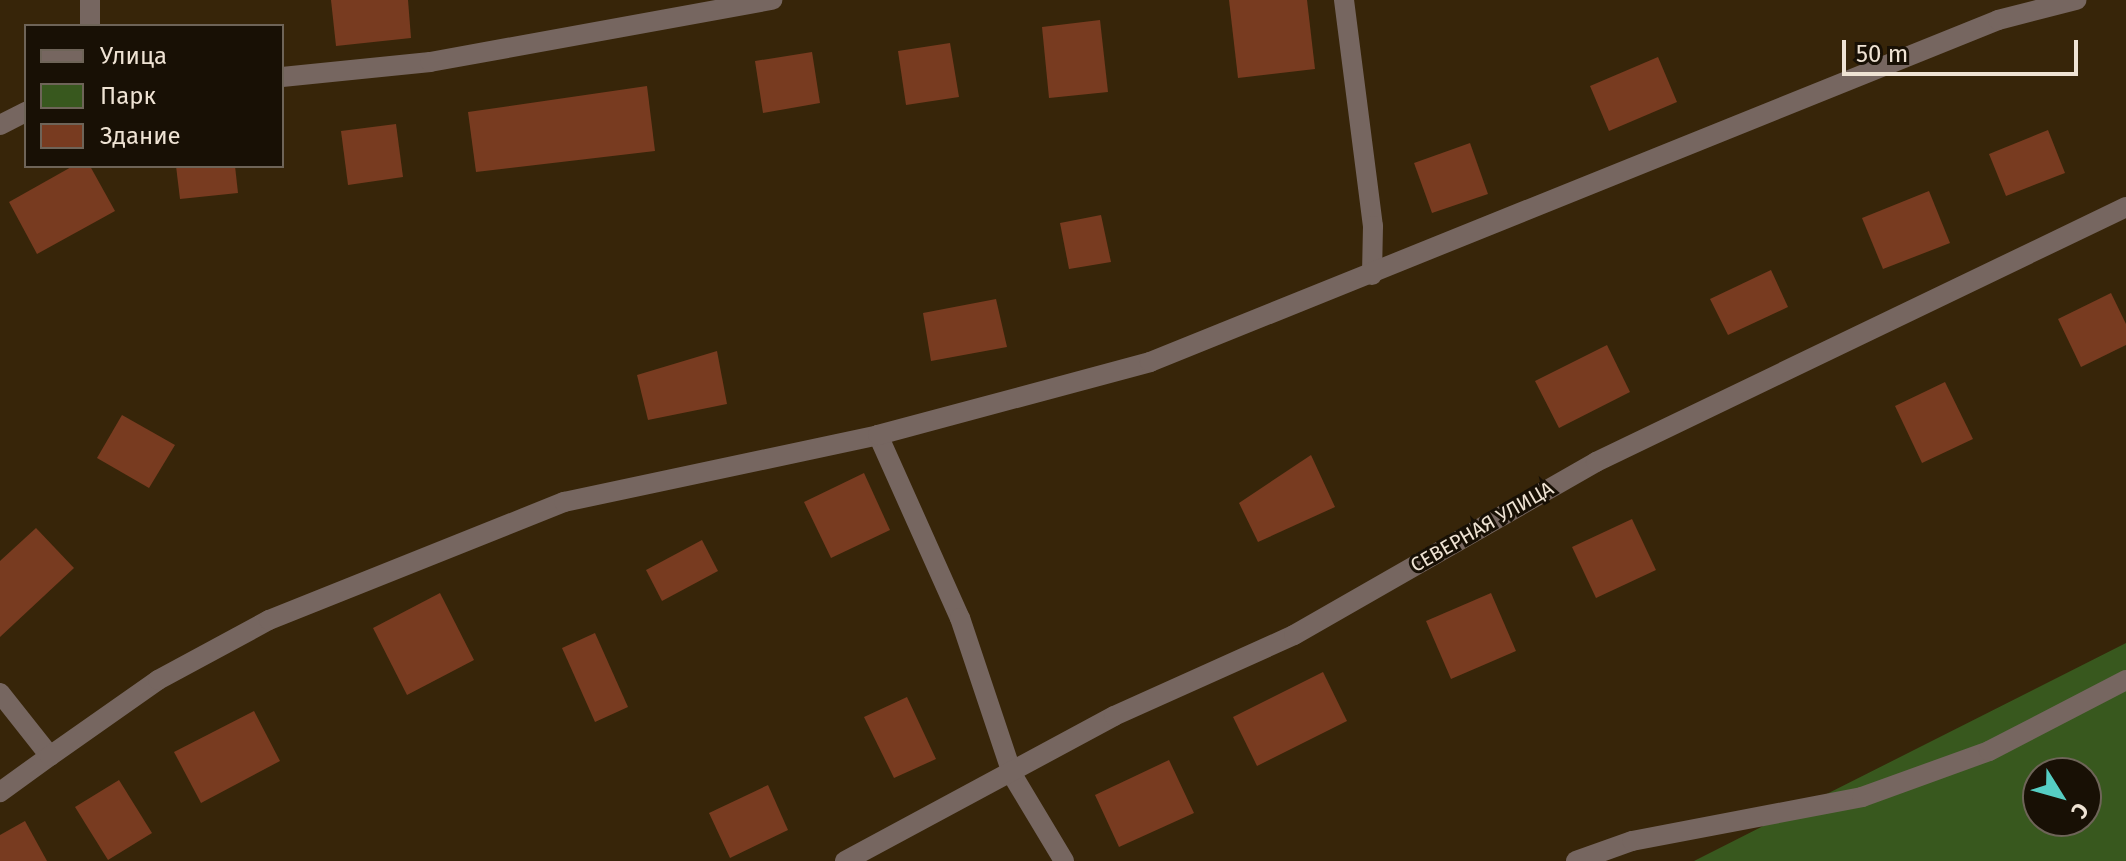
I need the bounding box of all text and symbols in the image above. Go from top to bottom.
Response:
legend [24,24,284,168]
scale bar [1846,24,2082,74]
text: 50 m [1856,40,1908,68]
text: Улица [100,42,167,70]
text: Парк [100,82,156,110]
text: Здание [100,122,181,150]
street label: СЕВЕРНАЯ УЛИЦА [1406,476,1558,578]
north arrow [2022,757,2102,837]
text: С [2065,797,2095,824]

